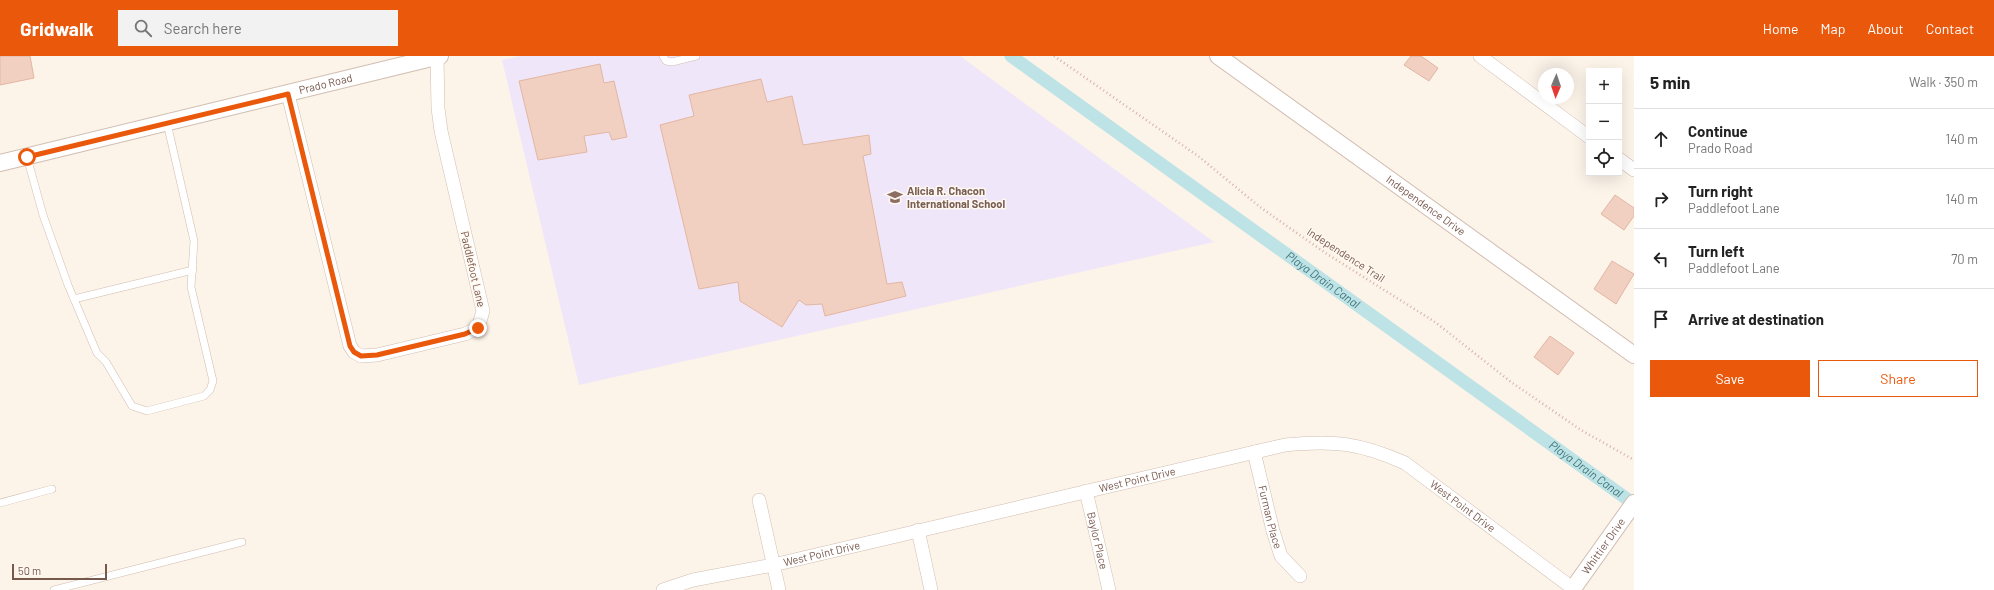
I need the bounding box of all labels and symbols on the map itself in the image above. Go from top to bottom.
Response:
north arrow [1538,68,1574,104]
street label: Prado Road [297,71,354,96]
route start [18,148,36,166]
street label: Independence Drive [1384,172,1468,238]
place label: Alicia R. Chacon International School [907,184,1005,210]
school or university icon: Alicia R. Chacon International School [886,188,904,206]
street label: Independence Trail [1305,225,1388,285]
street label: Paddlefoot Lane [458,230,489,308]
water label: Playa Drain Canal [1284,248,1363,311]
route end [469,319,487,337]
water label: Playa Drain Canal [1547,437,1626,500]
street label: West Point Drive [1097,464,1177,494]
street label: West Point Drive [1428,477,1498,534]
street label: Furman Place [1256,484,1285,550]
street label: Baylor Place [1085,511,1111,571]
street label: Whittier Drive [1579,515,1627,576]
street label: West Point Drive [782,538,861,568]
scale bar [12,562,107,581]

